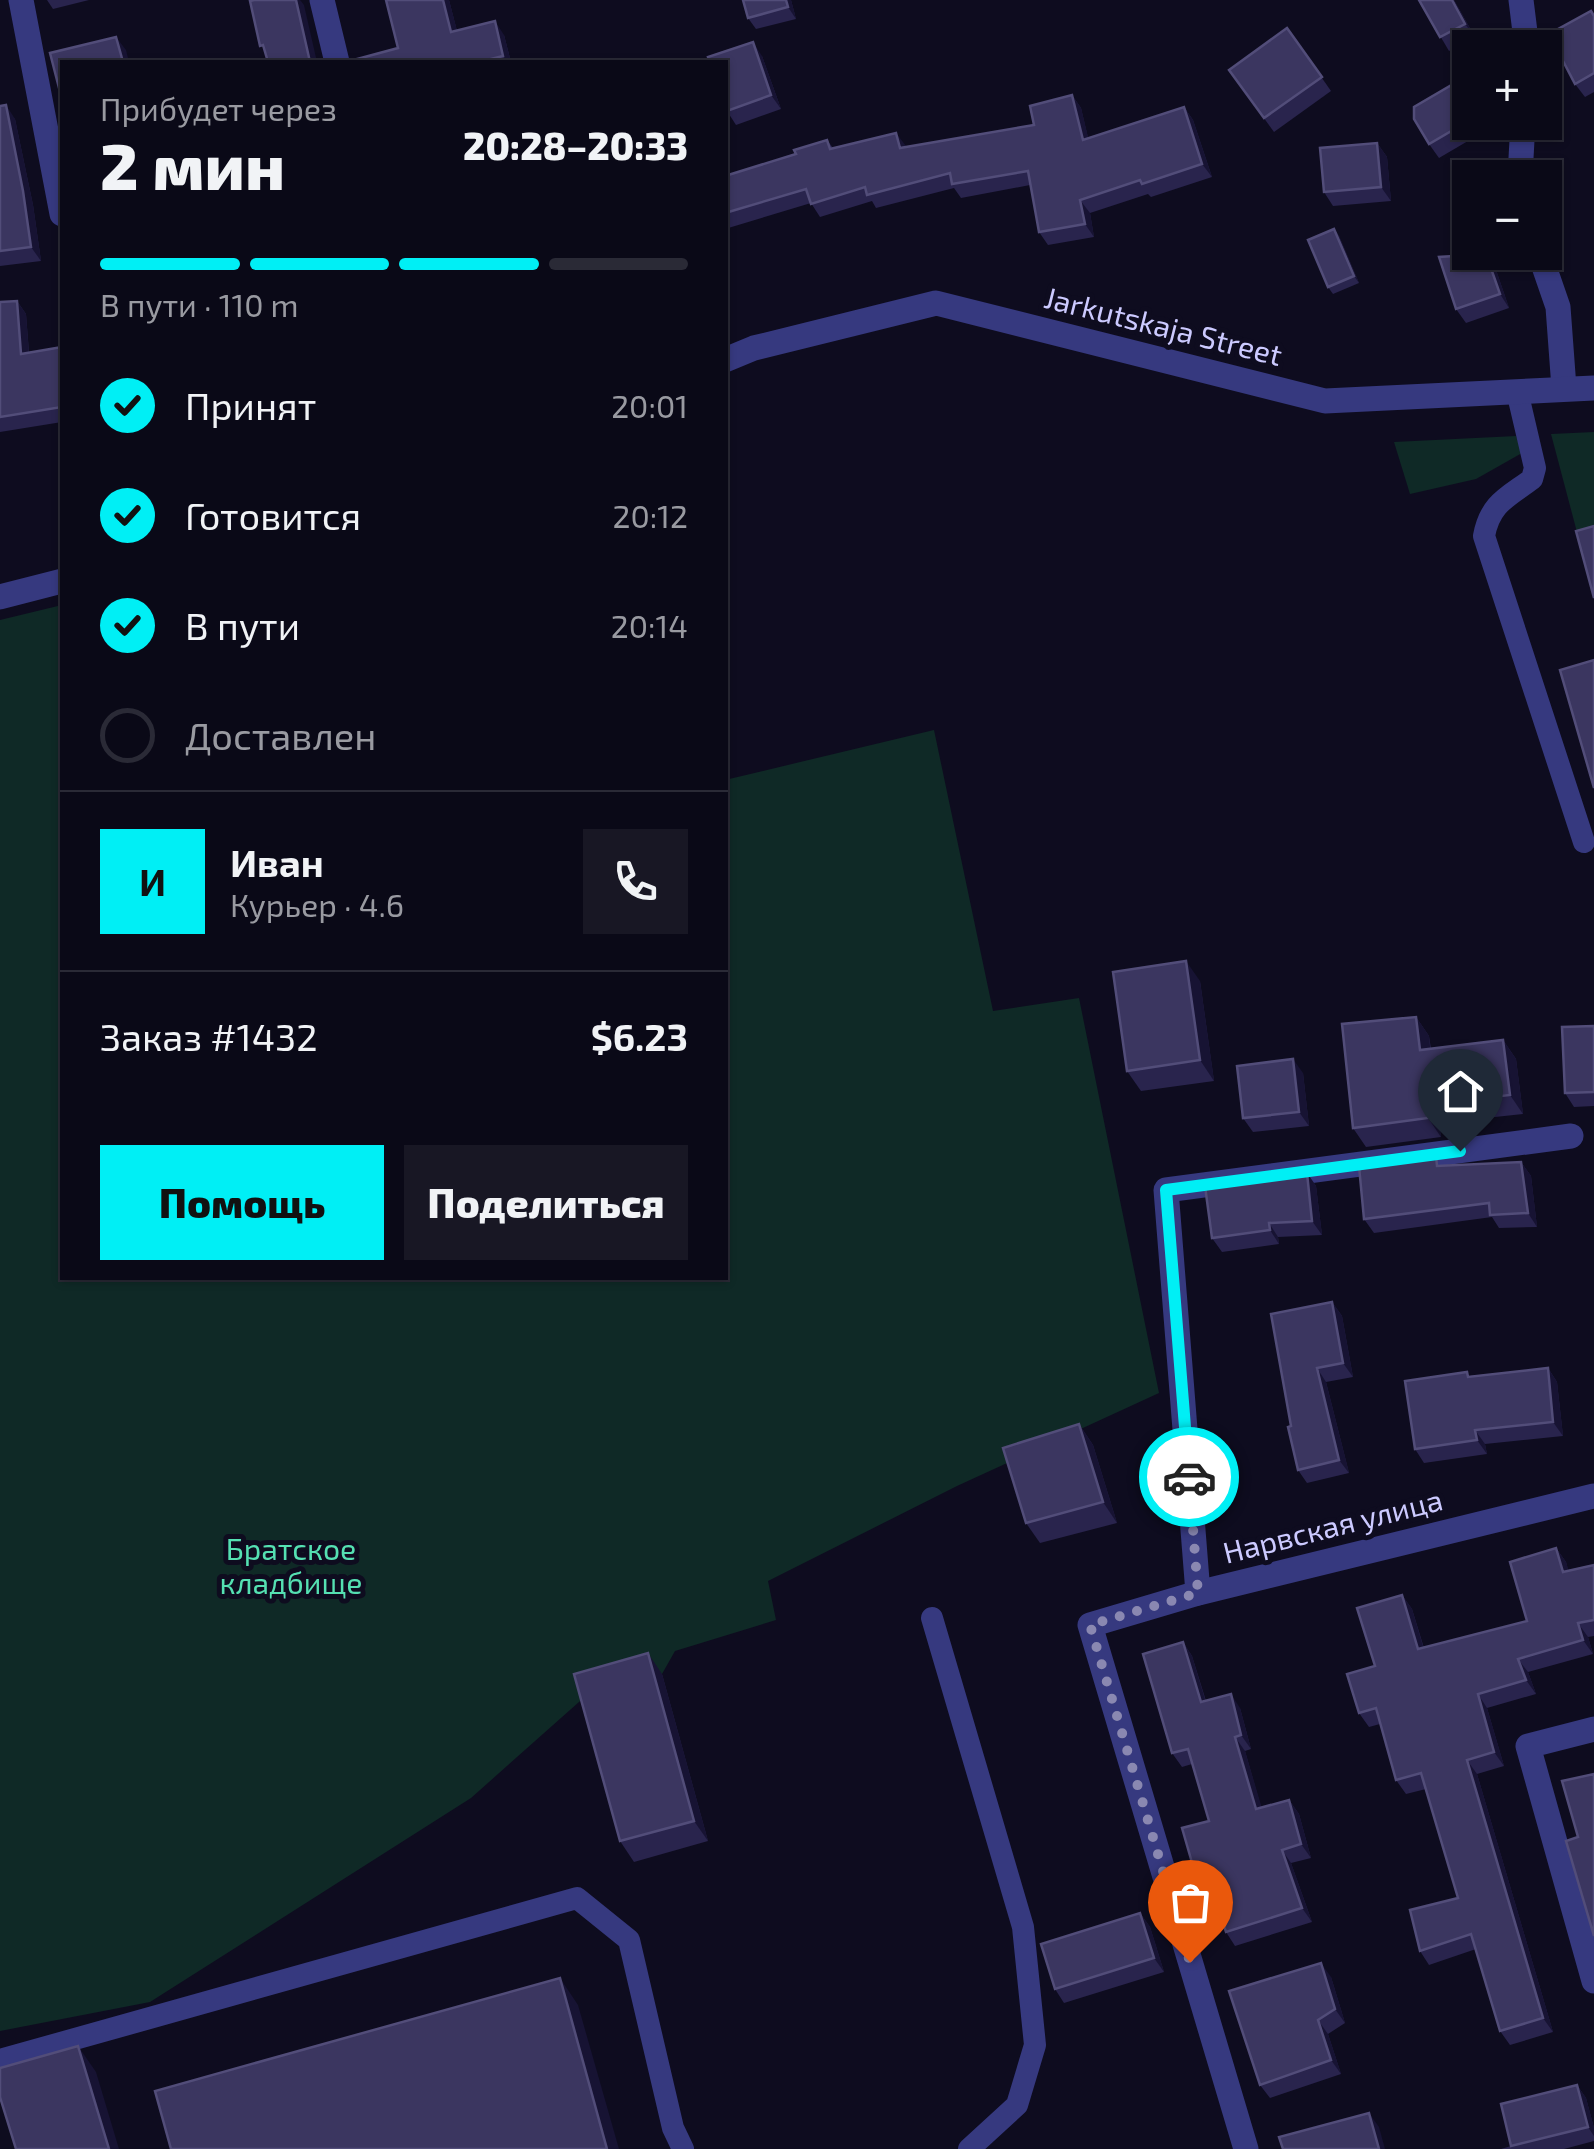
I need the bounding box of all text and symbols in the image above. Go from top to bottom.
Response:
map controls [1452,30,1562,270]
button: + [1452,30,1562,140]
text: Прибудет через [100,89,337,127]
text: 20:28–20:33 [463,122,688,168]
text: 2 мин [100,125,285,203]
button: − [1452,160,1562,270]
street label: Jarkutskaja Street [1041,278,1286,372]
text: В пути · 110 m [100,285,299,323]
icon: check [100,378,155,433]
text: Принят [185,382,316,428]
text: 20:01 [611,386,688,424]
icon: check [100,488,155,543]
text: Готовится [185,492,361,538]
text: 20:12 [612,496,688,534]
icon: check [100,598,155,653]
text: В пути [185,602,300,648]
text: 20:14 [611,606,688,644]
text: Доставлен [185,712,376,758]
button: phone [583,829,688,934]
text: Иван [230,839,324,885]
text: И [139,858,166,904]
text: Курьер · 4.6 [230,885,404,923]
text: Заказ #1432 [100,1013,318,1059]
text: $6.23 [591,1013,688,1059]
pin [1418,1049,1503,1152]
icon: home [1433,1064,1488,1119]
button: Помощь [100,1145,384,1260]
button: Поделиться [404,1145,688,1260]
courier [1139,1427,1239,1527]
icon: car [1162,1450,1217,1505]
street label: Нарвская улица [1219,1480,1446,1571]
park label: Братское кладбище [220,1530,362,1600]
pin [1148,1860,1233,1963]
icon: bag [1163,1875,1218,1930]

